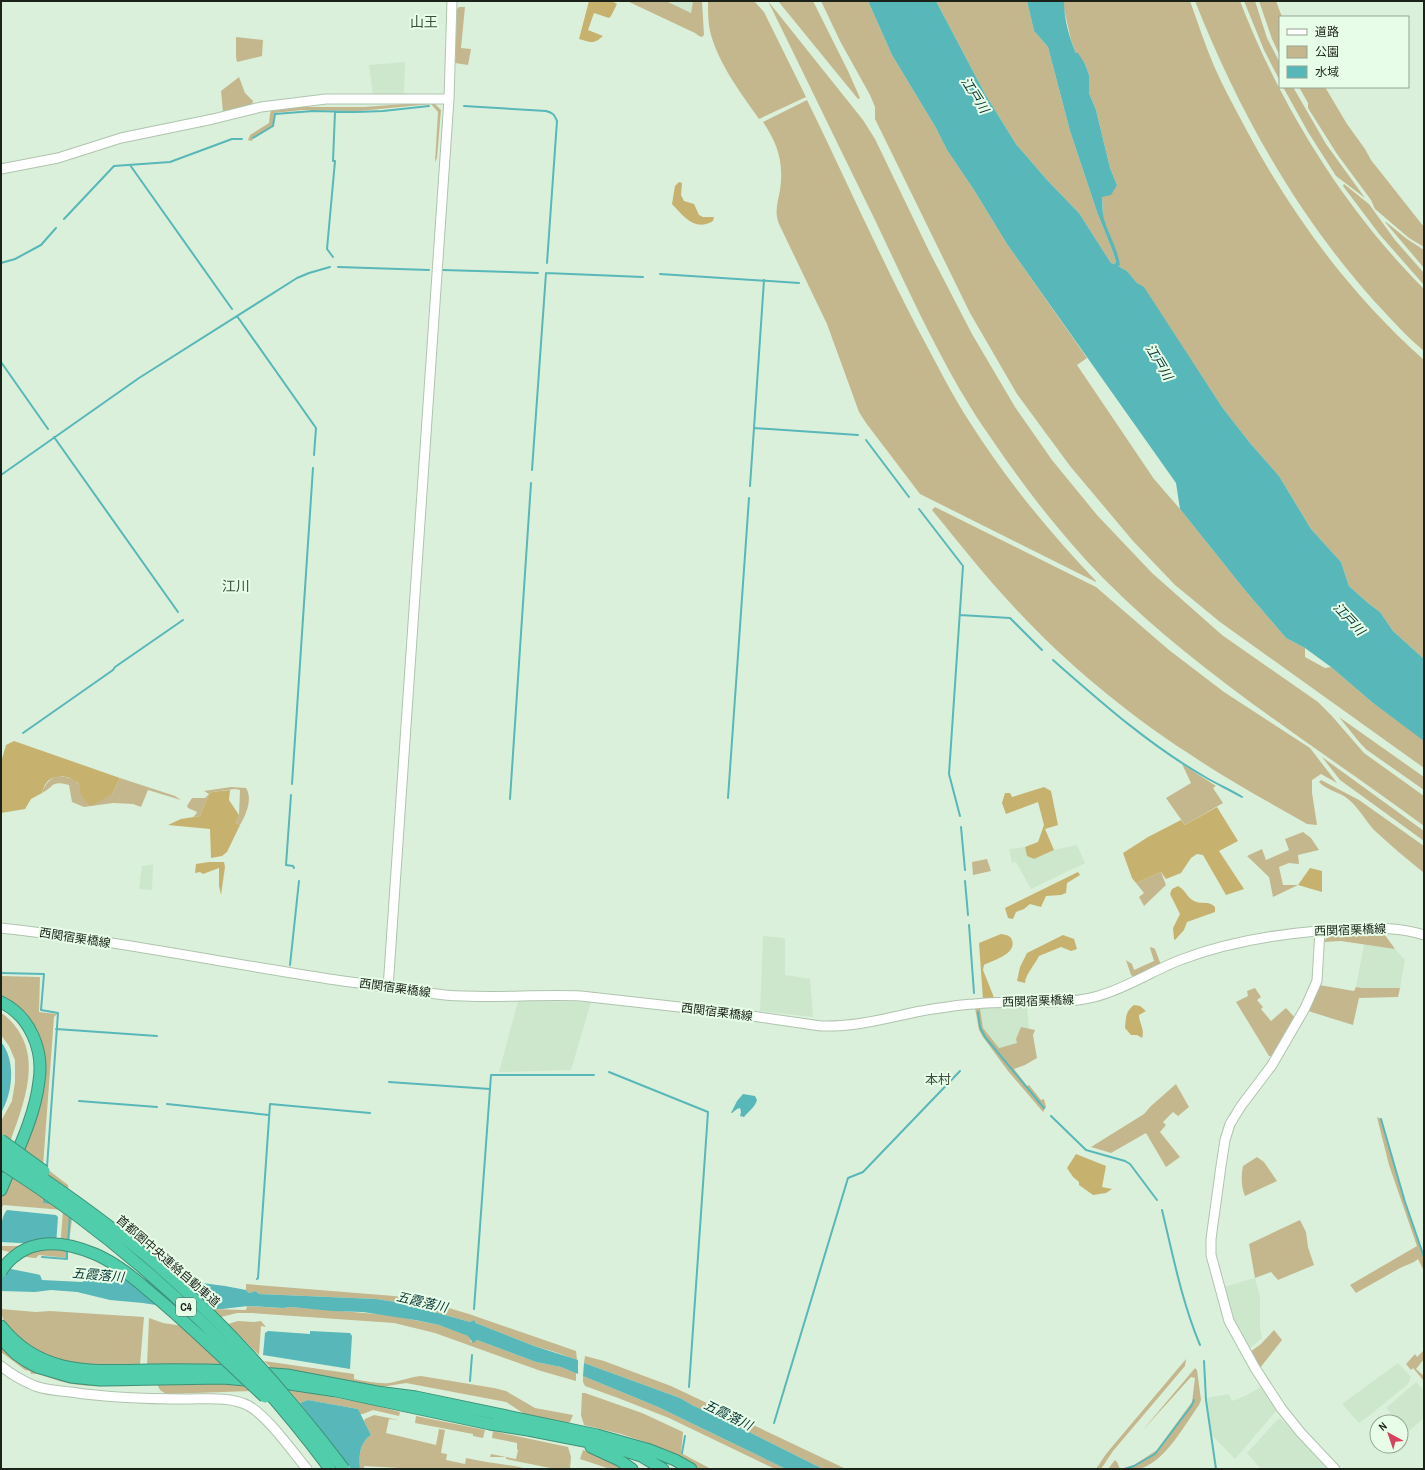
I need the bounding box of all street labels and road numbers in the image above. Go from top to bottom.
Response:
street label: 西関宿栗橋線 [1314,921,1386,939]
street label: 西関宿栗橋線 [38,924,112,952]
street label: 西関宿栗橋線 [358,975,432,1001]
street label: 西関宿栗橋線 [1002,992,1074,1010]
street label: 西関宿栗橋線 [680,1000,754,1024]
street label: 首都圏中央連絡自動車道 [113,1212,223,1310]
road number: C4 [176,1298,196,1316]

